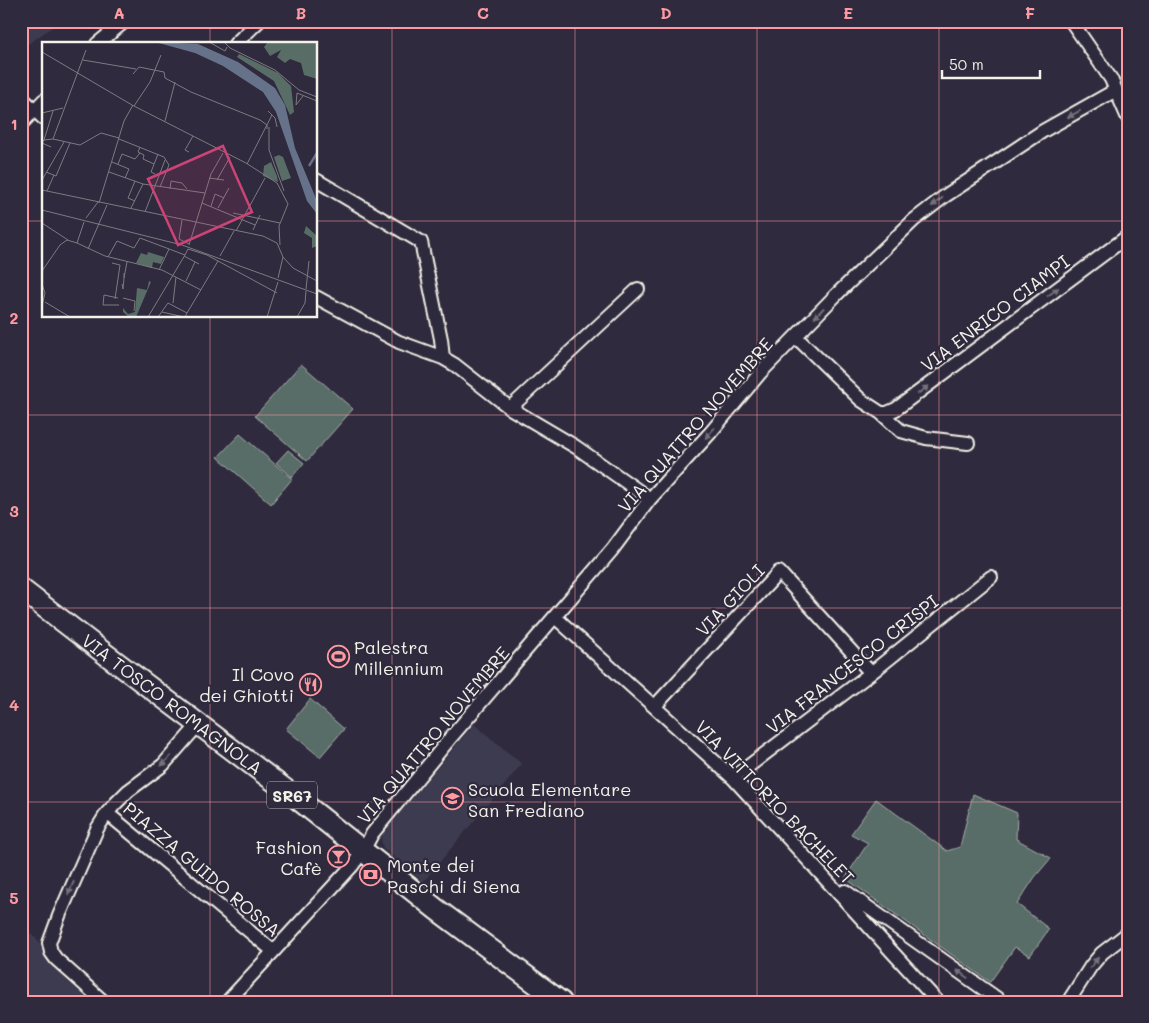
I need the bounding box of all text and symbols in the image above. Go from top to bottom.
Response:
text: A [113,2,125,23]
text: B [296,2,306,23]
text: C [477,2,489,23]
text: D [660,2,672,23]
text: E [843,2,853,23]
text: F [1025,2,1035,23]
inset map [42,42,318,318]
scale bar [942,48,1039,80]
text: 50 m [949,54,984,74]
one-way arrow [1066,110,1081,118]
text: 1 [10,113,18,134]
one-way arrow [931,196,944,207]
street label: VIA ENRICO CIAMPI [916,249,1074,377]
one-way arrow [1046,287,1059,298]
one-way arrow [813,306,825,318]
text: 2 [10,307,19,328]
street label: VIA QUATTRO NOVEMBRE [612,332,778,518]
one-way arrow [916,385,930,395]
one-way arrow [704,427,715,440]
text: 3 [9,500,19,521]
street label: VIA GIOLI [690,559,770,641]
street label: VIA FRANCESCO CRISPI [761,589,943,739]
street label: VIA TOSCO ROMAGNOLA [77,628,267,780]
place label: Palestra Millennium [354,635,444,680]
street label: VIA QUATTRO NOVEMBRE [352,641,514,829]
sports icon: Palestra Millennium [326,645,350,669]
place label: Il Covo dei Ghiotti [199,662,294,707]
restaurant icon: Il Covo dei Ghiotti [298,672,322,696]
text: 4 [9,694,19,715]
street label: VIA VITTORIO BACHELET [690,715,860,889]
one-way arrow [160,755,172,767]
place label: Scuola Elementare San Frediano [468,777,631,822]
road number: SR67 [267,782,317,808]
school or university icon: Scuola Elementare San Frediano [440,787,464,811]
street label: PIAZZA GUIDO ROSSA [118,796,286,942]
place label: Fashion Cafè [256,835,322,880]
bar icon: Fashion Cafè [326,845,350,869]
place label: Monte dei Paschi di Siena [387,853,521,898]
bank icon: Monte dei Paschi di Siena [359,863,383,887]
one-way arrow [66,881,74,895]
text: 5 [9,887,19,908]
one-way arrow [1088,957,1099,970]
one-way arrow [955,969,969,979]

